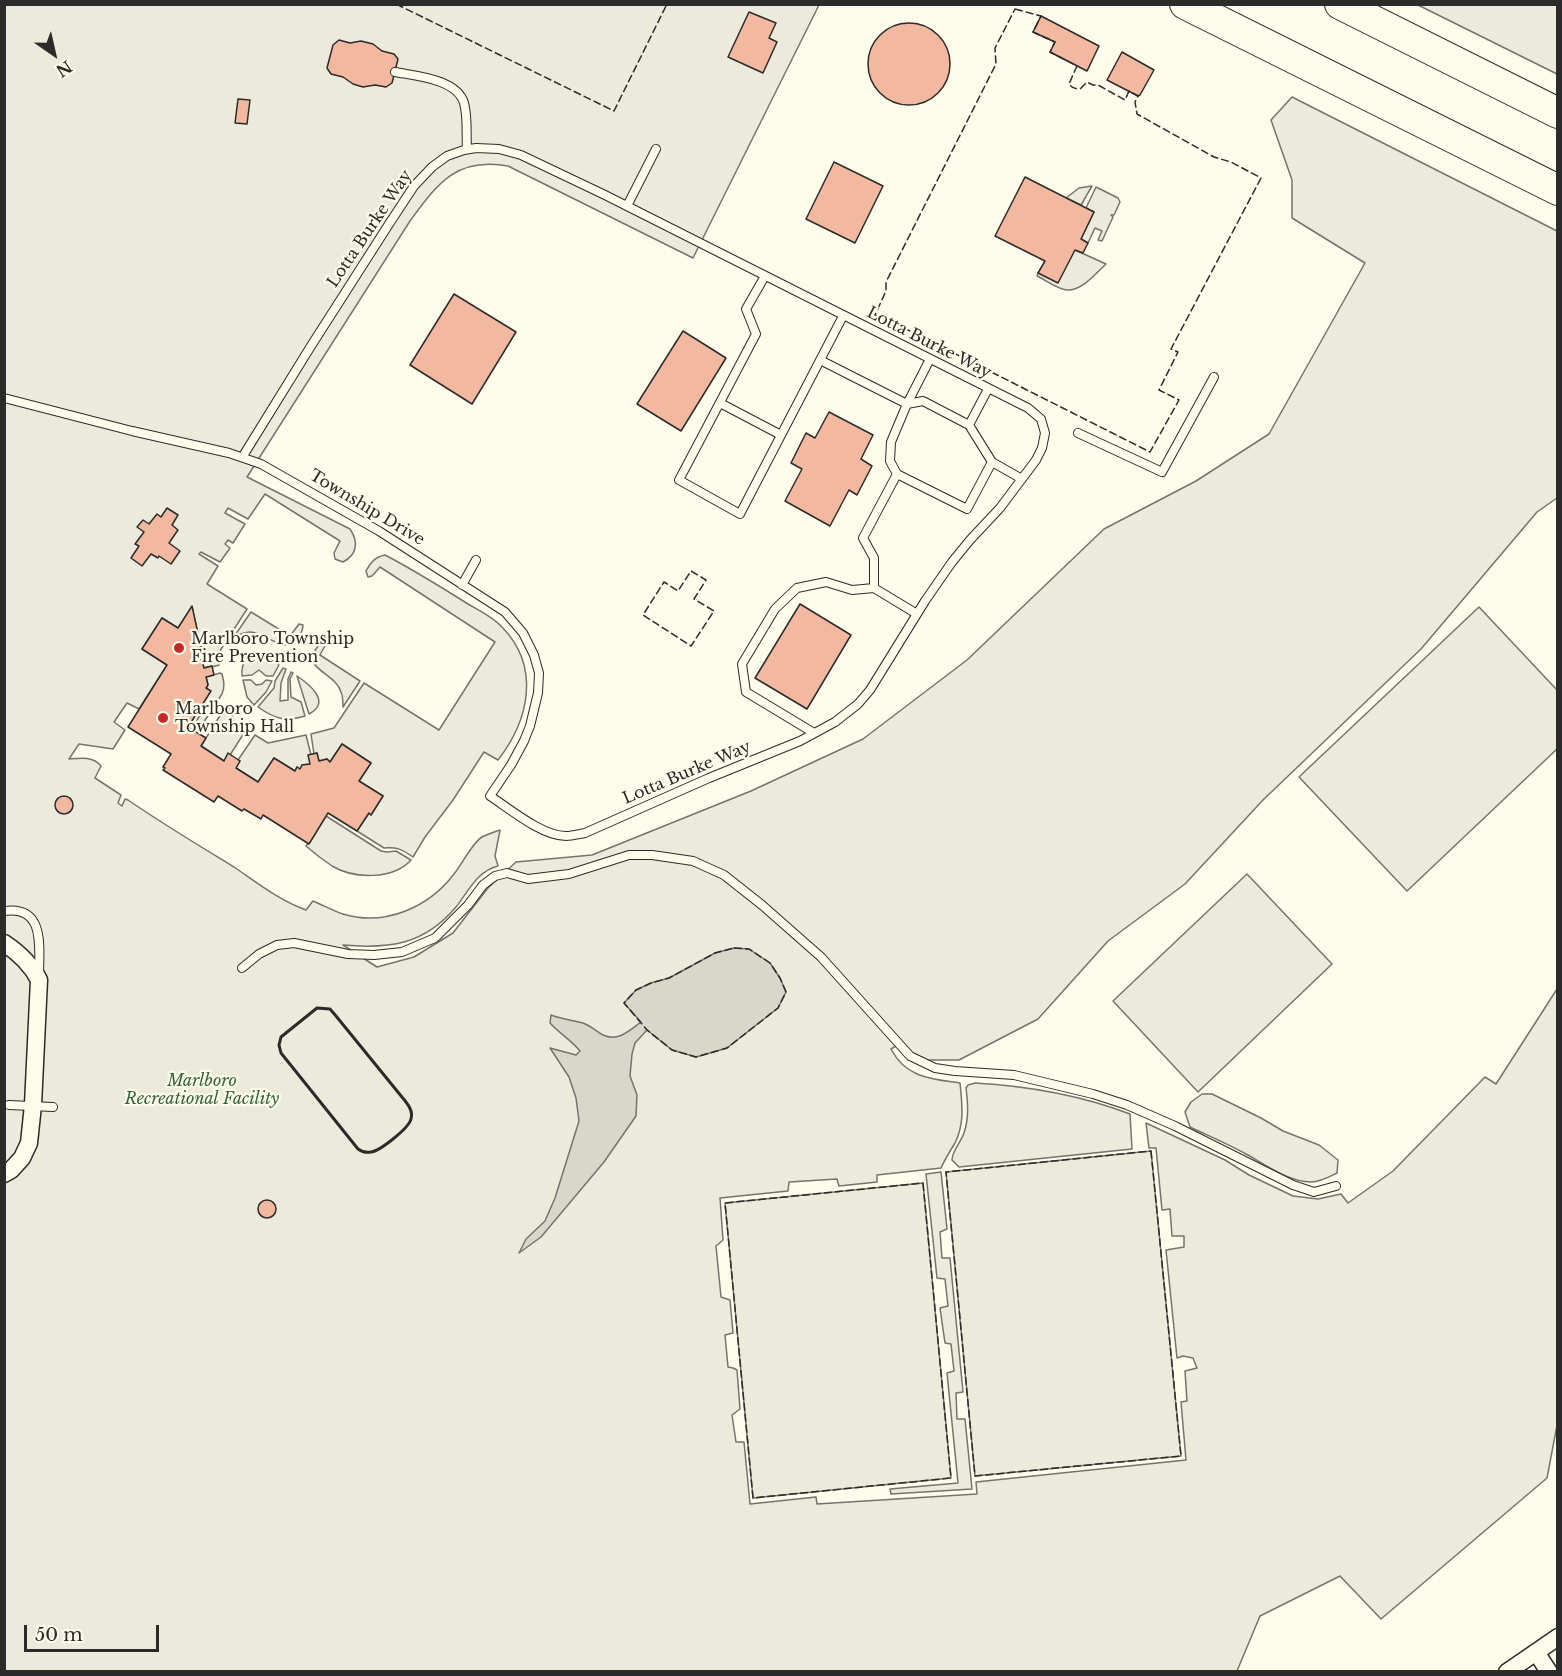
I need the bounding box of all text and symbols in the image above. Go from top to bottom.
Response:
north arrow [24,24,84,84]
text: N [52,56,76,81]
street label: Lotta Burke Way [324,167,416,291]
street label: Lotta Burke Way [863,303,995,383]
street label: Township Drive [306,466,428,550]
place label: Marlboro Township Fire Prevention [191,629,354,667]
marker: Marlboro Township Fire Prevention [172,641,186,655]
place label: Marlboro Township Hall [175,699,294,737]
marker: Marlboro Township Hall [156,711,170,725]
street label: Lotta Burke Way [620,737,754,809]
park label: Marlboro Recreational Facility [125,1071,279,1109]
scale bar [27,1613,162,1651]
text: 50 m [35,1624,83,1646]

